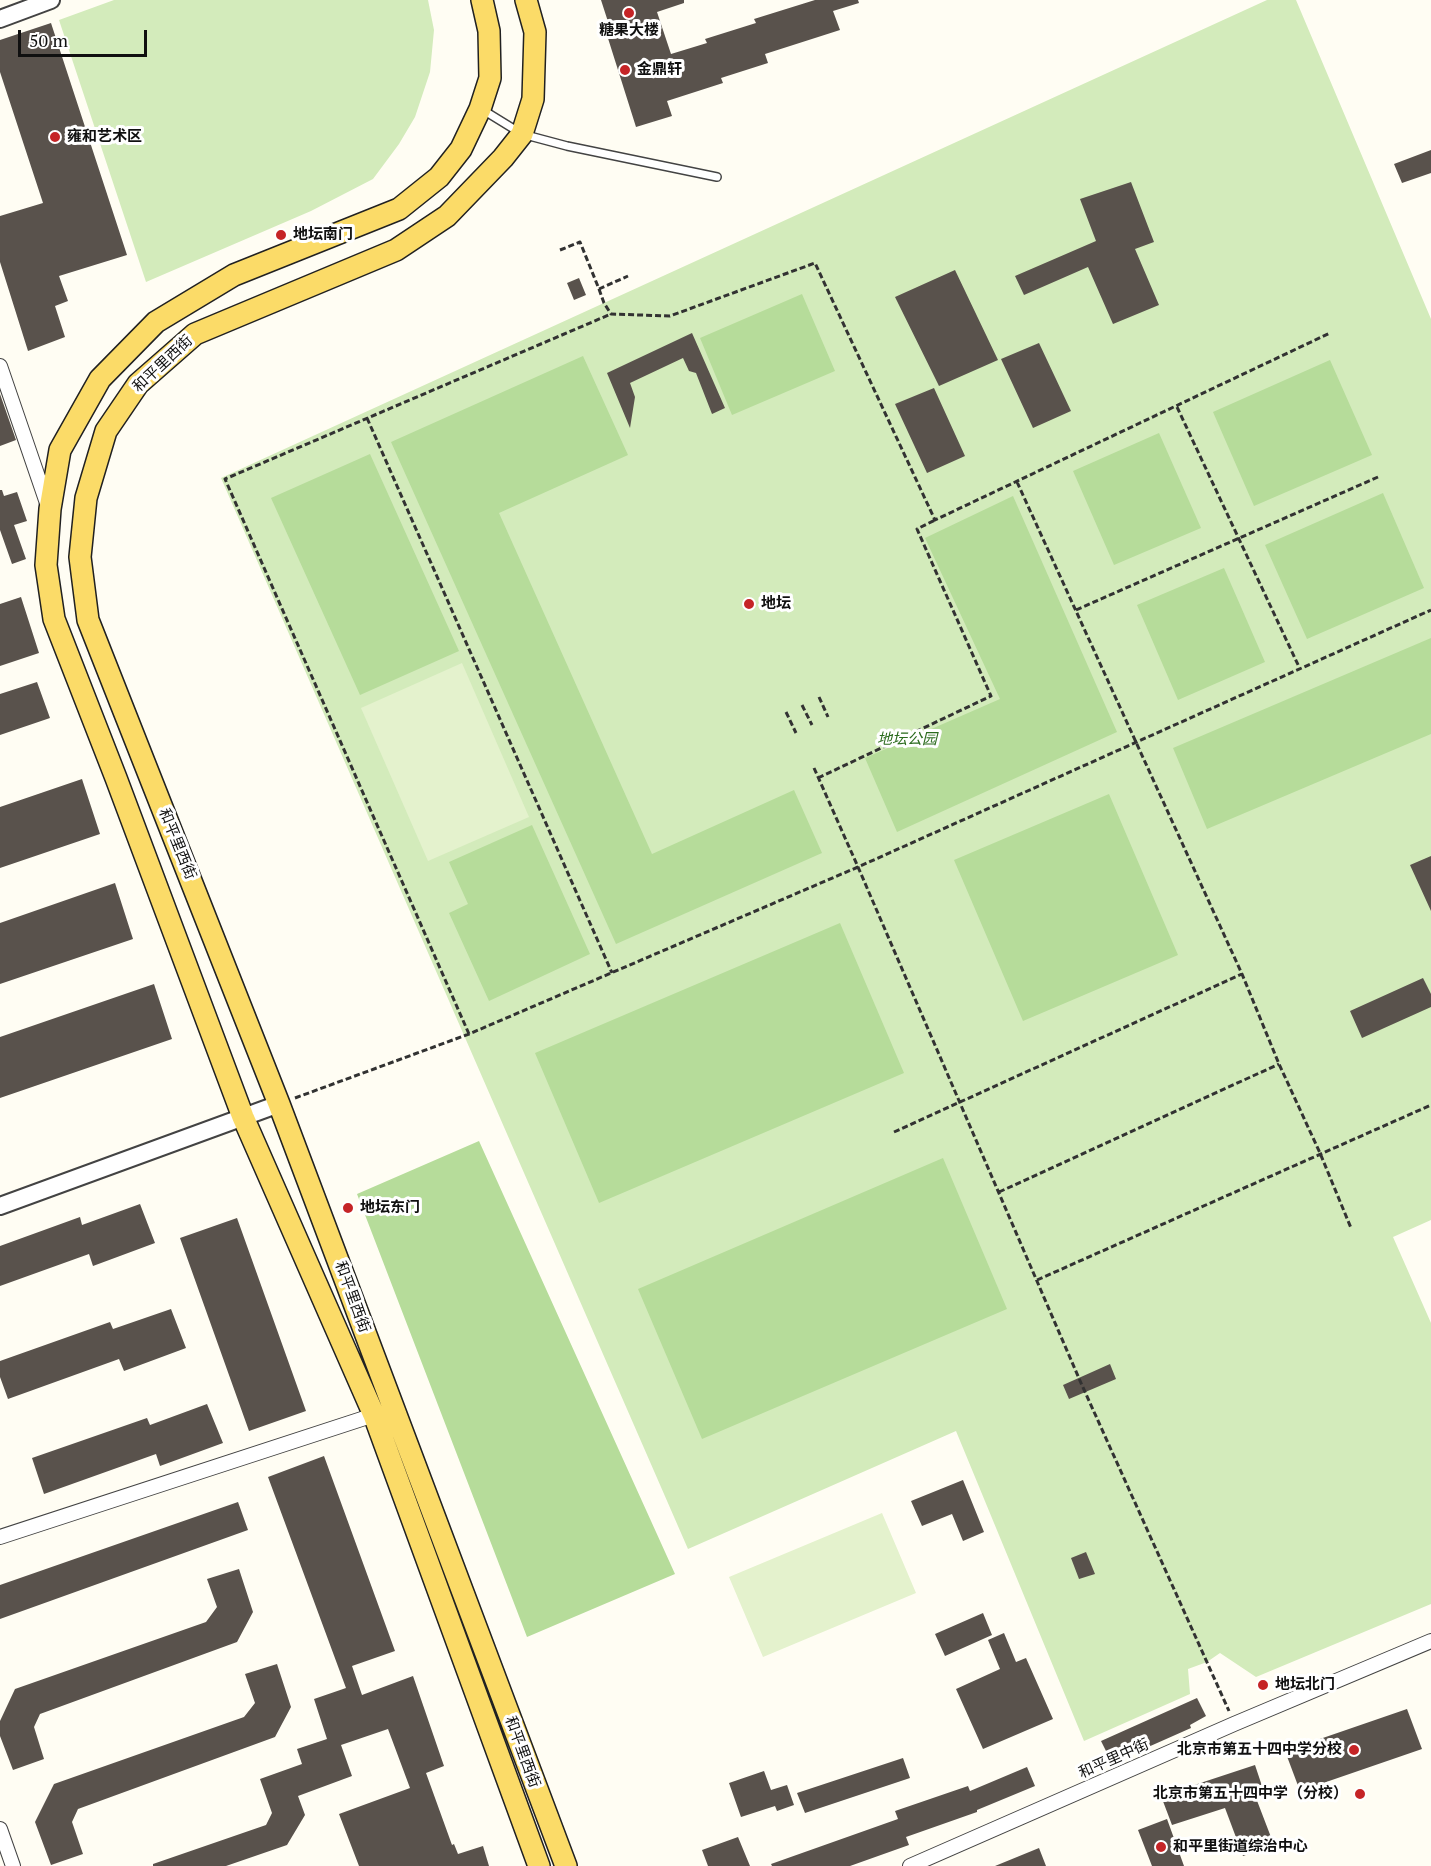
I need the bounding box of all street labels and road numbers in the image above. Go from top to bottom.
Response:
street label: 和平里西街 [129,332,197,396]
street label: 和平里西街 [155,806,199,882]
street label: 和平里西街 [331,1259,373,1335]
street label: 和平里西街 [501,1714,543,1790]
street label: 和平里中街 [1076,1736,1152,1782]

